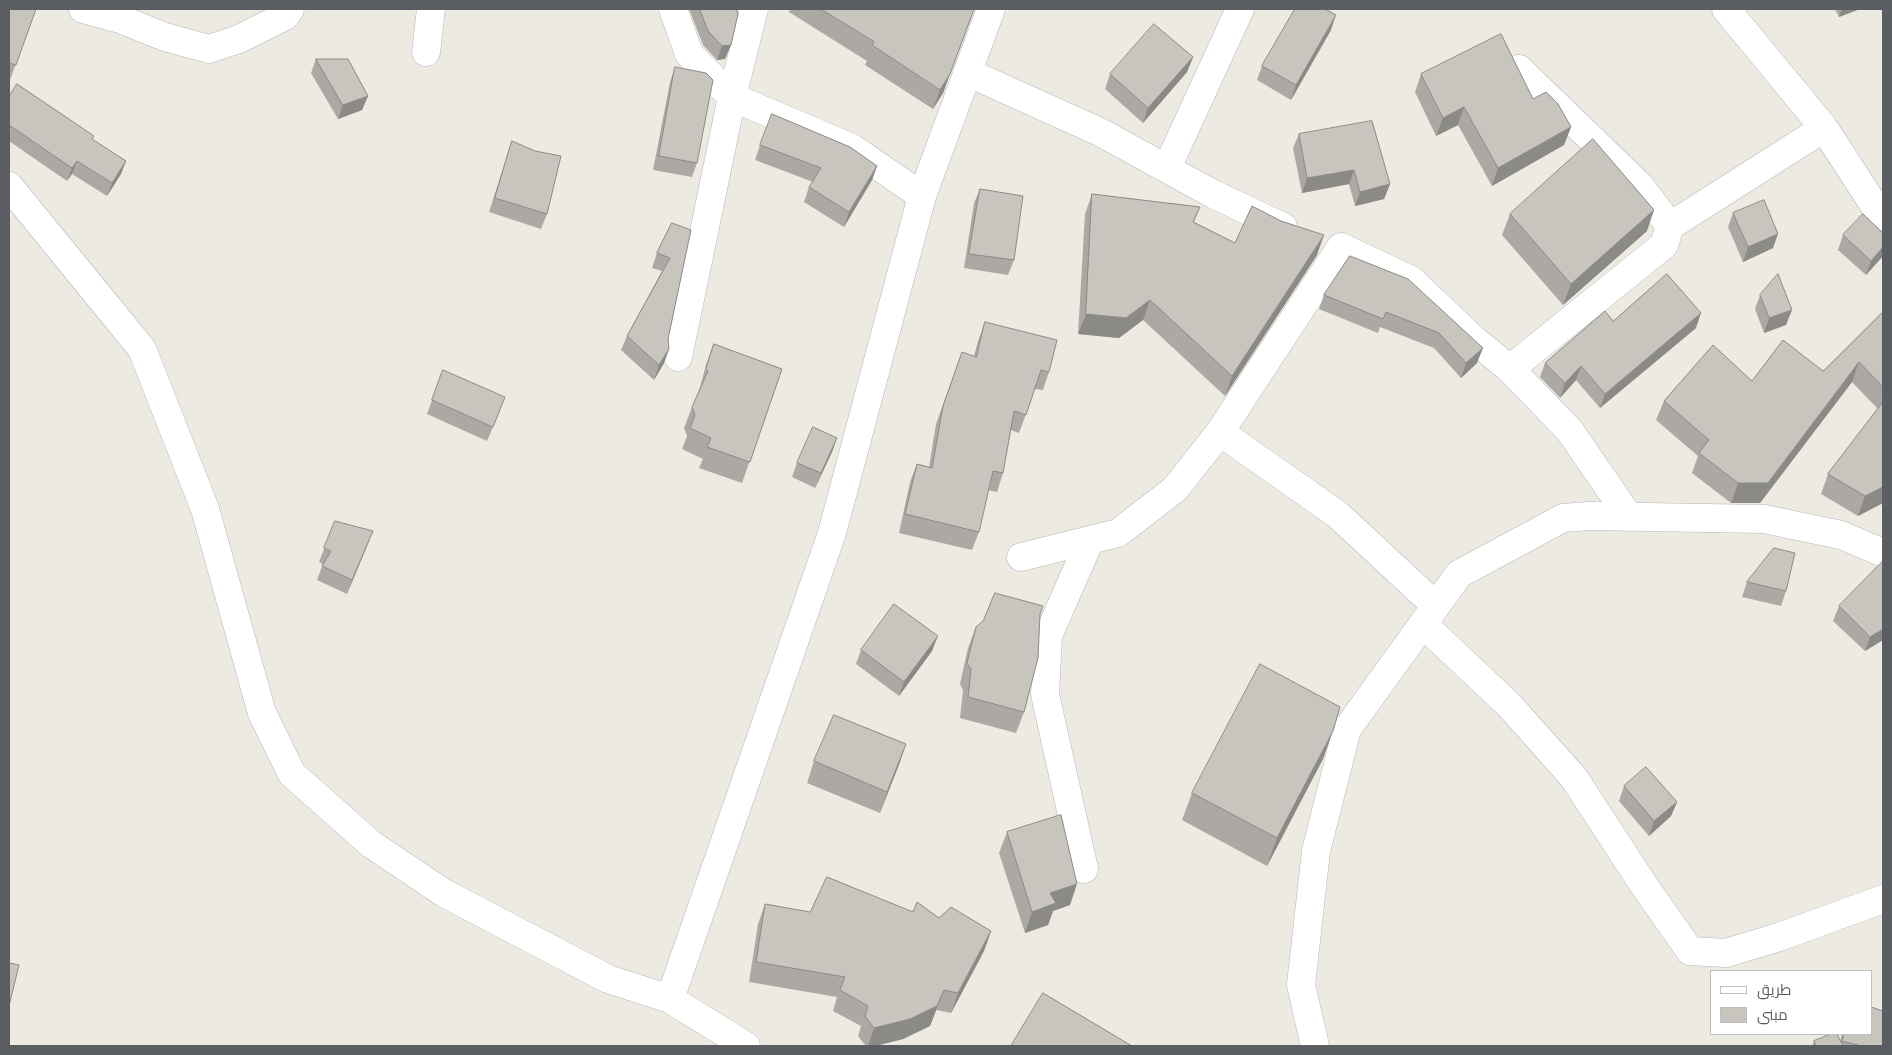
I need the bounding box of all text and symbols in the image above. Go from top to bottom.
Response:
legend [1710,970,1872,1035]
text: طريق [1757,981,1791,999]
text: مبنى [1757,1006,1788,1024]

